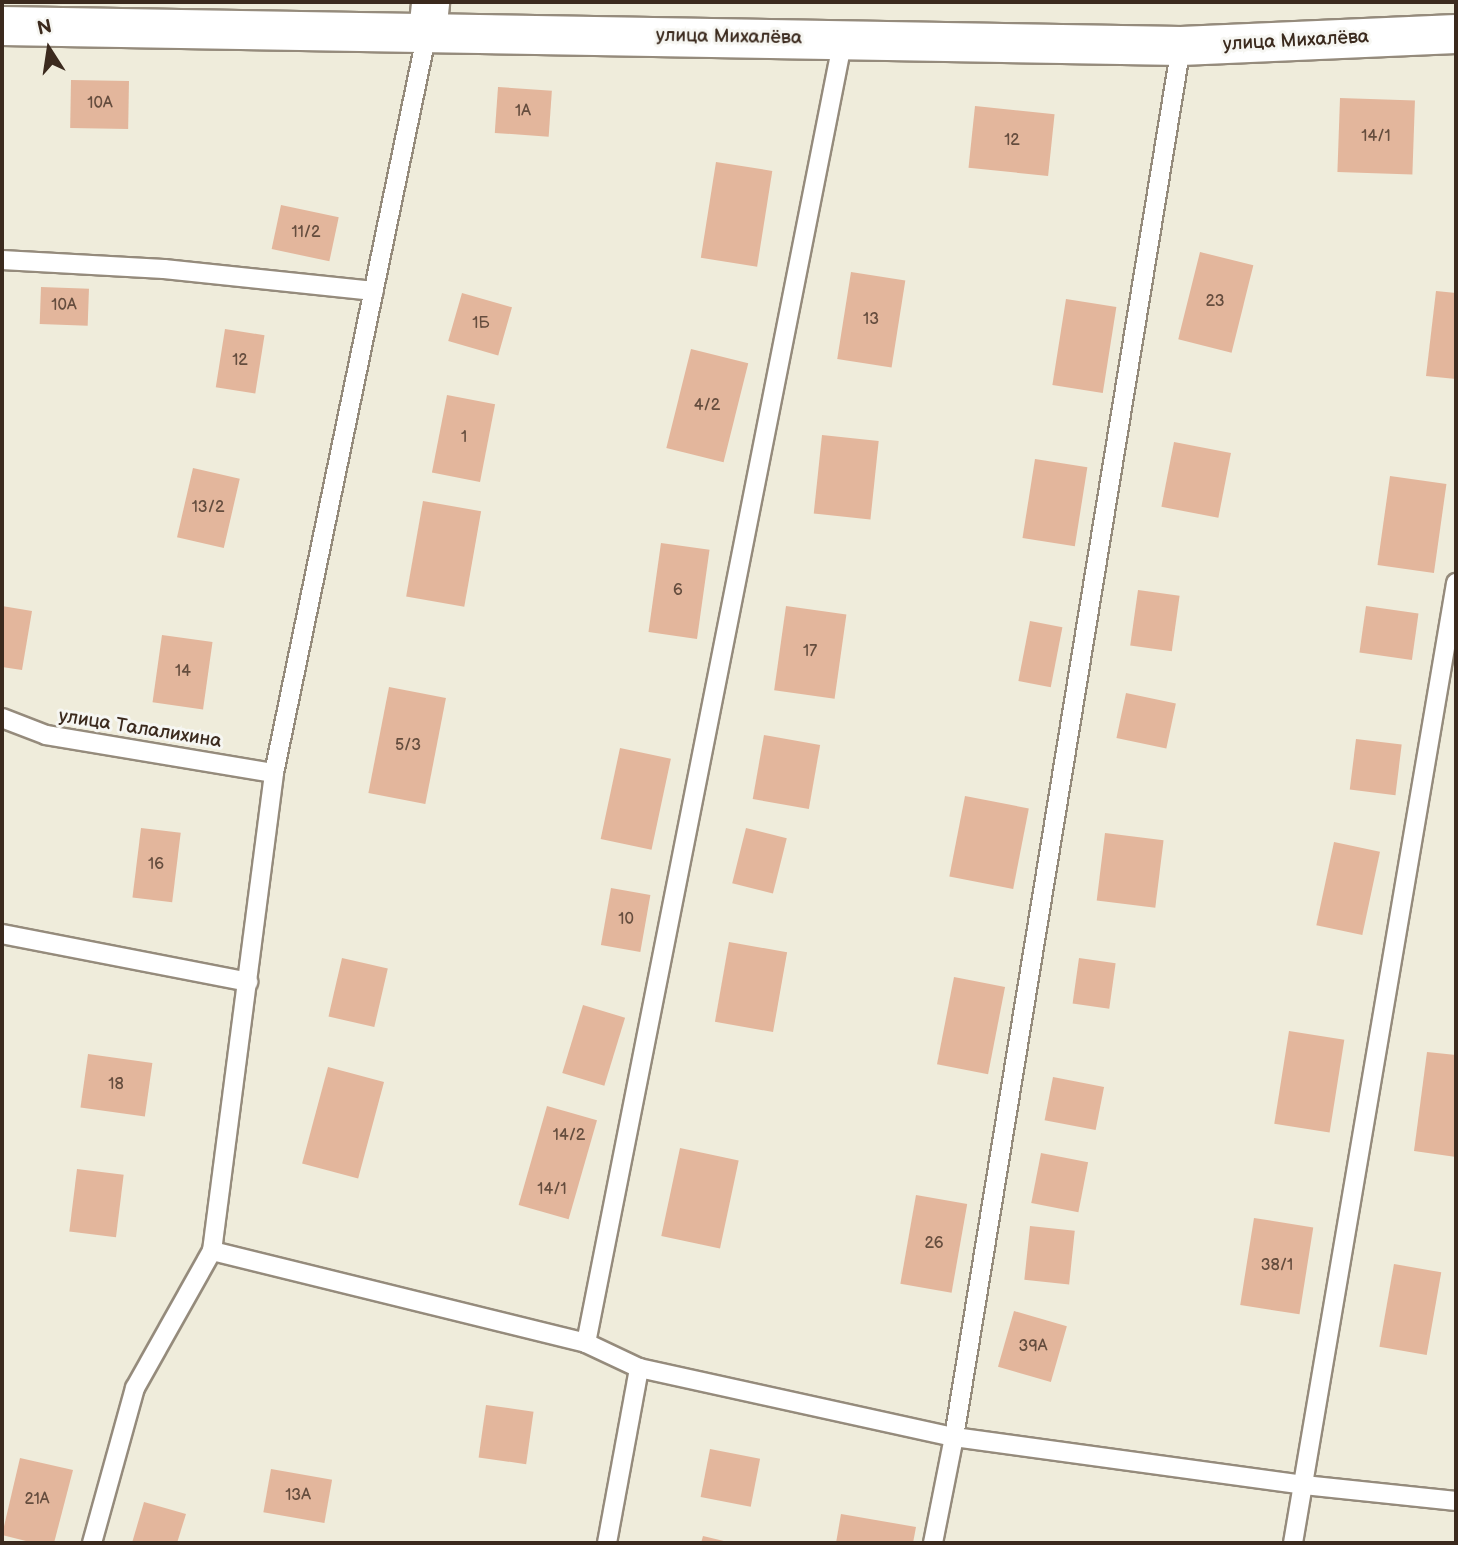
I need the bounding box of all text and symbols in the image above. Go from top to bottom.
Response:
north arrow [14,14,84,84]
text: N [35,15,54,41]
street label: улица Михалёва [656,24,802,50]
street label: улица Михалёва [1222,26,1370,56]
house number: 10А [87,94,113,114]
house number: 1А [515,102,531,122]
house number: 14/1 [1361,127,1391,147]
house number: 12 [1004,131,1020,151]
house number: 11/2 [291,223,321,243]
house number: 23 [1206,292,1224,312]
house number: 10А [51,296,77,316]
house number: 13 [863,310,879,330]
house number: 1Б [472,314,490,334]
house number: 12 [232,351,248,371]
house number: 4/2 [694,396,720,416]
house number: 1 [461,428,467,448]
house number: 13/2 [192,498,224,518]
house number: 6 [673,581,683,601]
house number: 17 [803,642,817,662]
house number: 14 [175,662,191,682]
street label: улица Талалихина [57,705,223,753]
house number: 5/3 [395,736,421,756]
house number: 16 [148,855,164,875]
house number: 10 [618,910,634,930]
house number: 18 [108,1075,124,1095]
house number: 14/2 [553,1126,585,1146]
house number: 14/1 [537,1180,567,1200]
house number: 26 [924,1234,944,1254]
house number: 38/1 [1261,1256,1293,1276]
house number: 39А [1019,1337,1047,1357]
house number: 13А [285,1486,311,1506]
house number: 21А [24,1490,50,1510]

